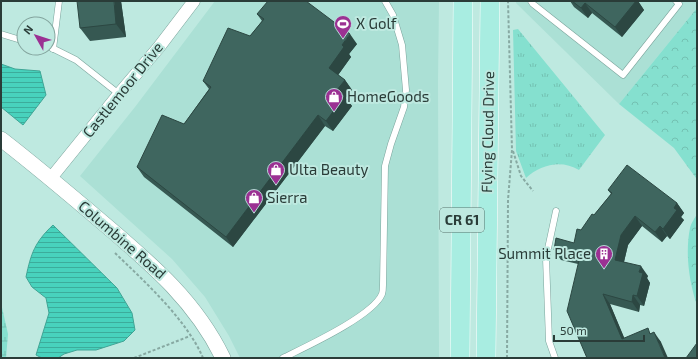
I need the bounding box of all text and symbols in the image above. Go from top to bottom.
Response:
sports icon: X Golf [333,14,353,39]
place label: X Golf [356,14,397,32]
north arrow [16,16,56,56]
text: N [20,22,35,37]
street label: Castlemoor Drive [78,38,166,141]
street label: Flying Cloud Drive [477,71,497,193]
shop icon: HomeGoods [324,87,344,112]
place label: HomeGoods [347,87,429,105]
shop icon: Ulta Beauty [266,160,286,185]
place label: Ulta Beauty [289,160,368,178]
shop icon: Sierra [244,188,264,213]
place label: Sierra [267,188,307,206]
street label: Columbine Road [75,196,170,282]
road number: CR 61 [440,208,484,232]
place label: Summit Place [498,244,591,262]
building icon: Summit Place [594,244,614,269]
scale bar [554,317,644,343]
text: 50 m [560,323,587,337]

